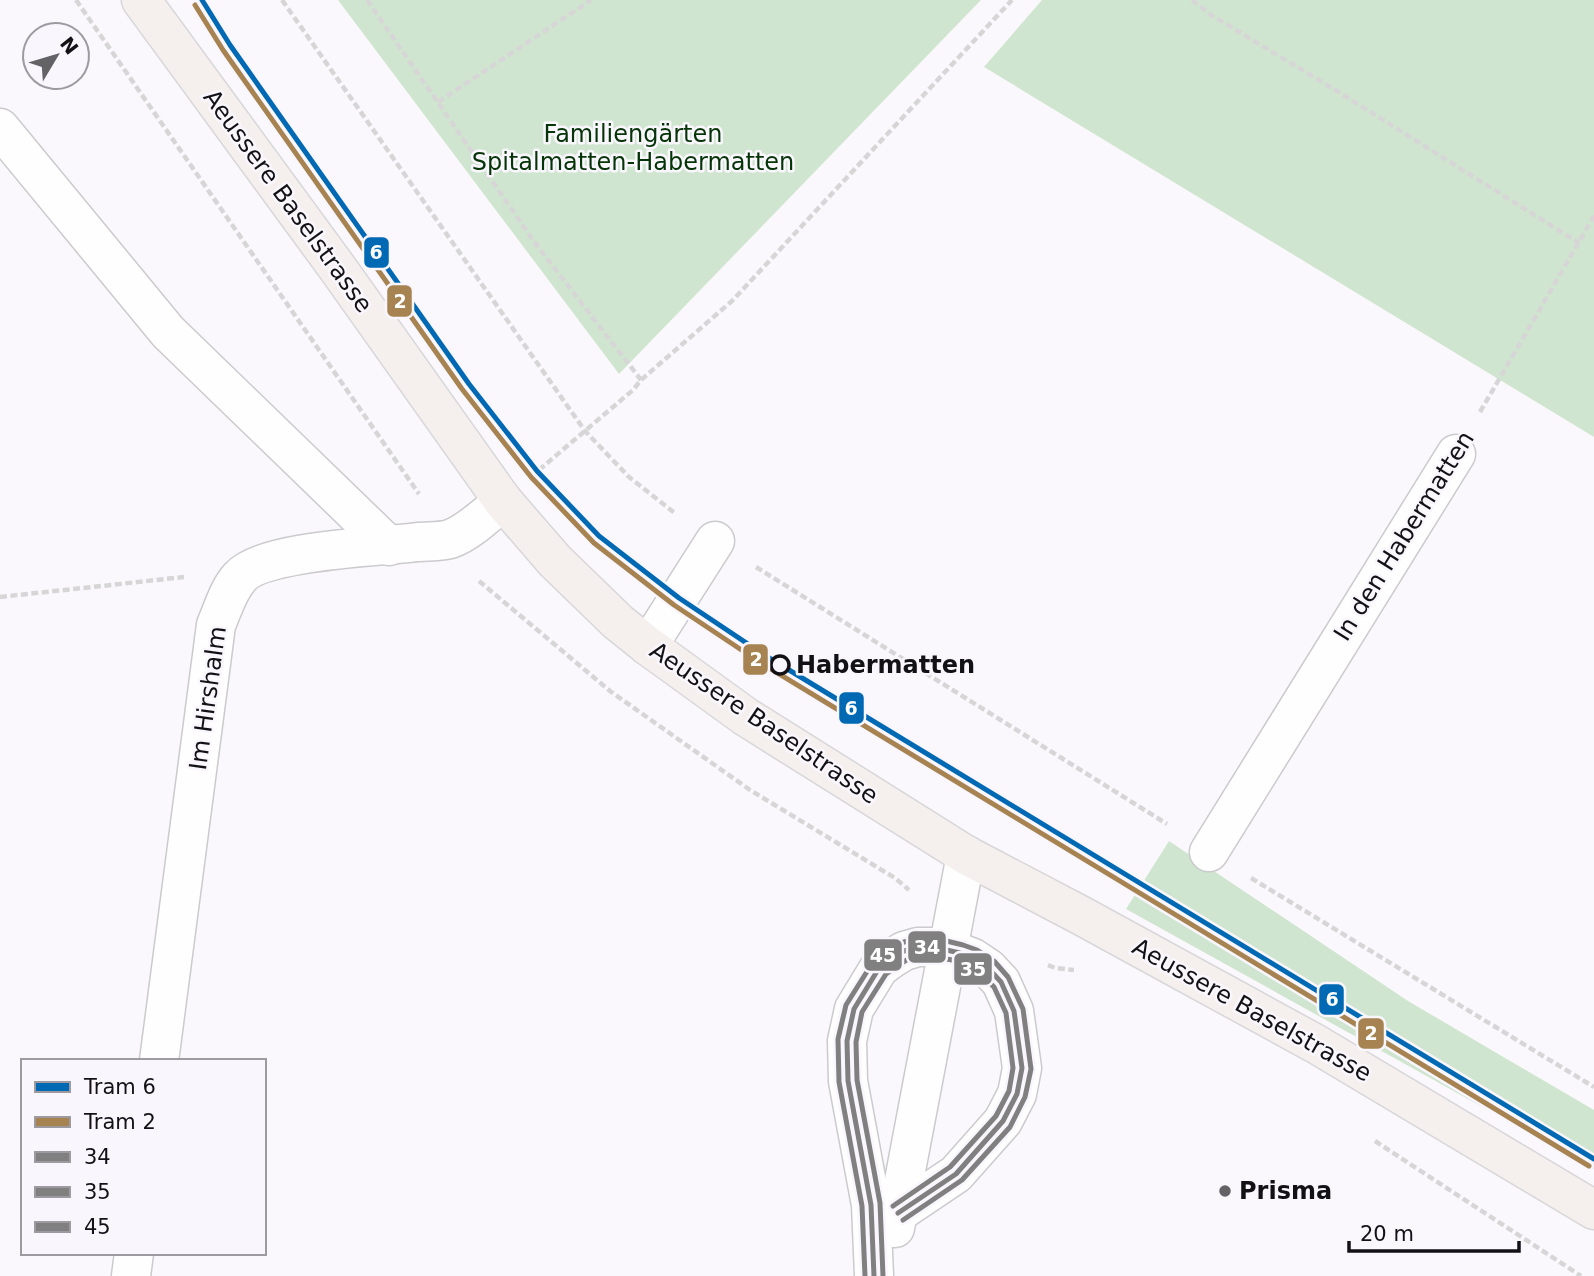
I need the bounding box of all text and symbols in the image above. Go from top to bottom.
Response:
north arrow [21,21,91,91]
text: N [56,32,83,59]
street label: Aeussere Baselstrasse [198,84,378,318]
park label: Familiengärten Spitalmatten-Habermatten [472,120,794,176]
line badge: 6 [363,236,390,269]
text: 6 [369,241,383,263]
line badge: 2 [386,284,413,318]
text: 2 [393,290,407,312]
street label: In den Habermatten [1328,426,1480,646]
street label: Im Hirshalm [184,624,232,772]
street label: Aeussere Baselstrasse [645,636,883,810]
line badge: 2 [742,643,769,676]
text: 2 [749,648,763,670]
place label: Habermatten [796,651,975,679]
marker: Habermatten [770,655,790,675]
line badge: 6 [838,691,865,725]
text: 6 [844,697,858,719]
line badge: 34 [907,930,947,964]
street label: Aeussere Baselstrasse [1128,933,1376,1087]
text: 34 [914,936,940,958]
line badge: 45 [863,938,903,972]
text: 45 [870,944,896,966]
line badge: 35 [953,952,993,986]
text: 35 [960,958,986,980]
line badge: 6 [1318,983,1345,1016]
text: 6 [1325,988,1339,1010]
line badge: 2 [1357,1017,1385,1050]
text: 2 [1364,1022,1378,1044]
legend [21,1059,266,1255]
text: Tram 6 [83,1075,156,1099]
text: Tram 2 [83,1110,156,1134]
text: 34 [84,1145,111,1169]
place label: Prisma [1239,1177,1332,1205]
text: 35 [84,1180,111,1204]
marker: Prisma [1217,1183,1233,1199]
scale bar [1349,1210,1519,1254]
text: 45 [84,1215,111,1239]
text: 20 m [1360,1222,1414,1246]

